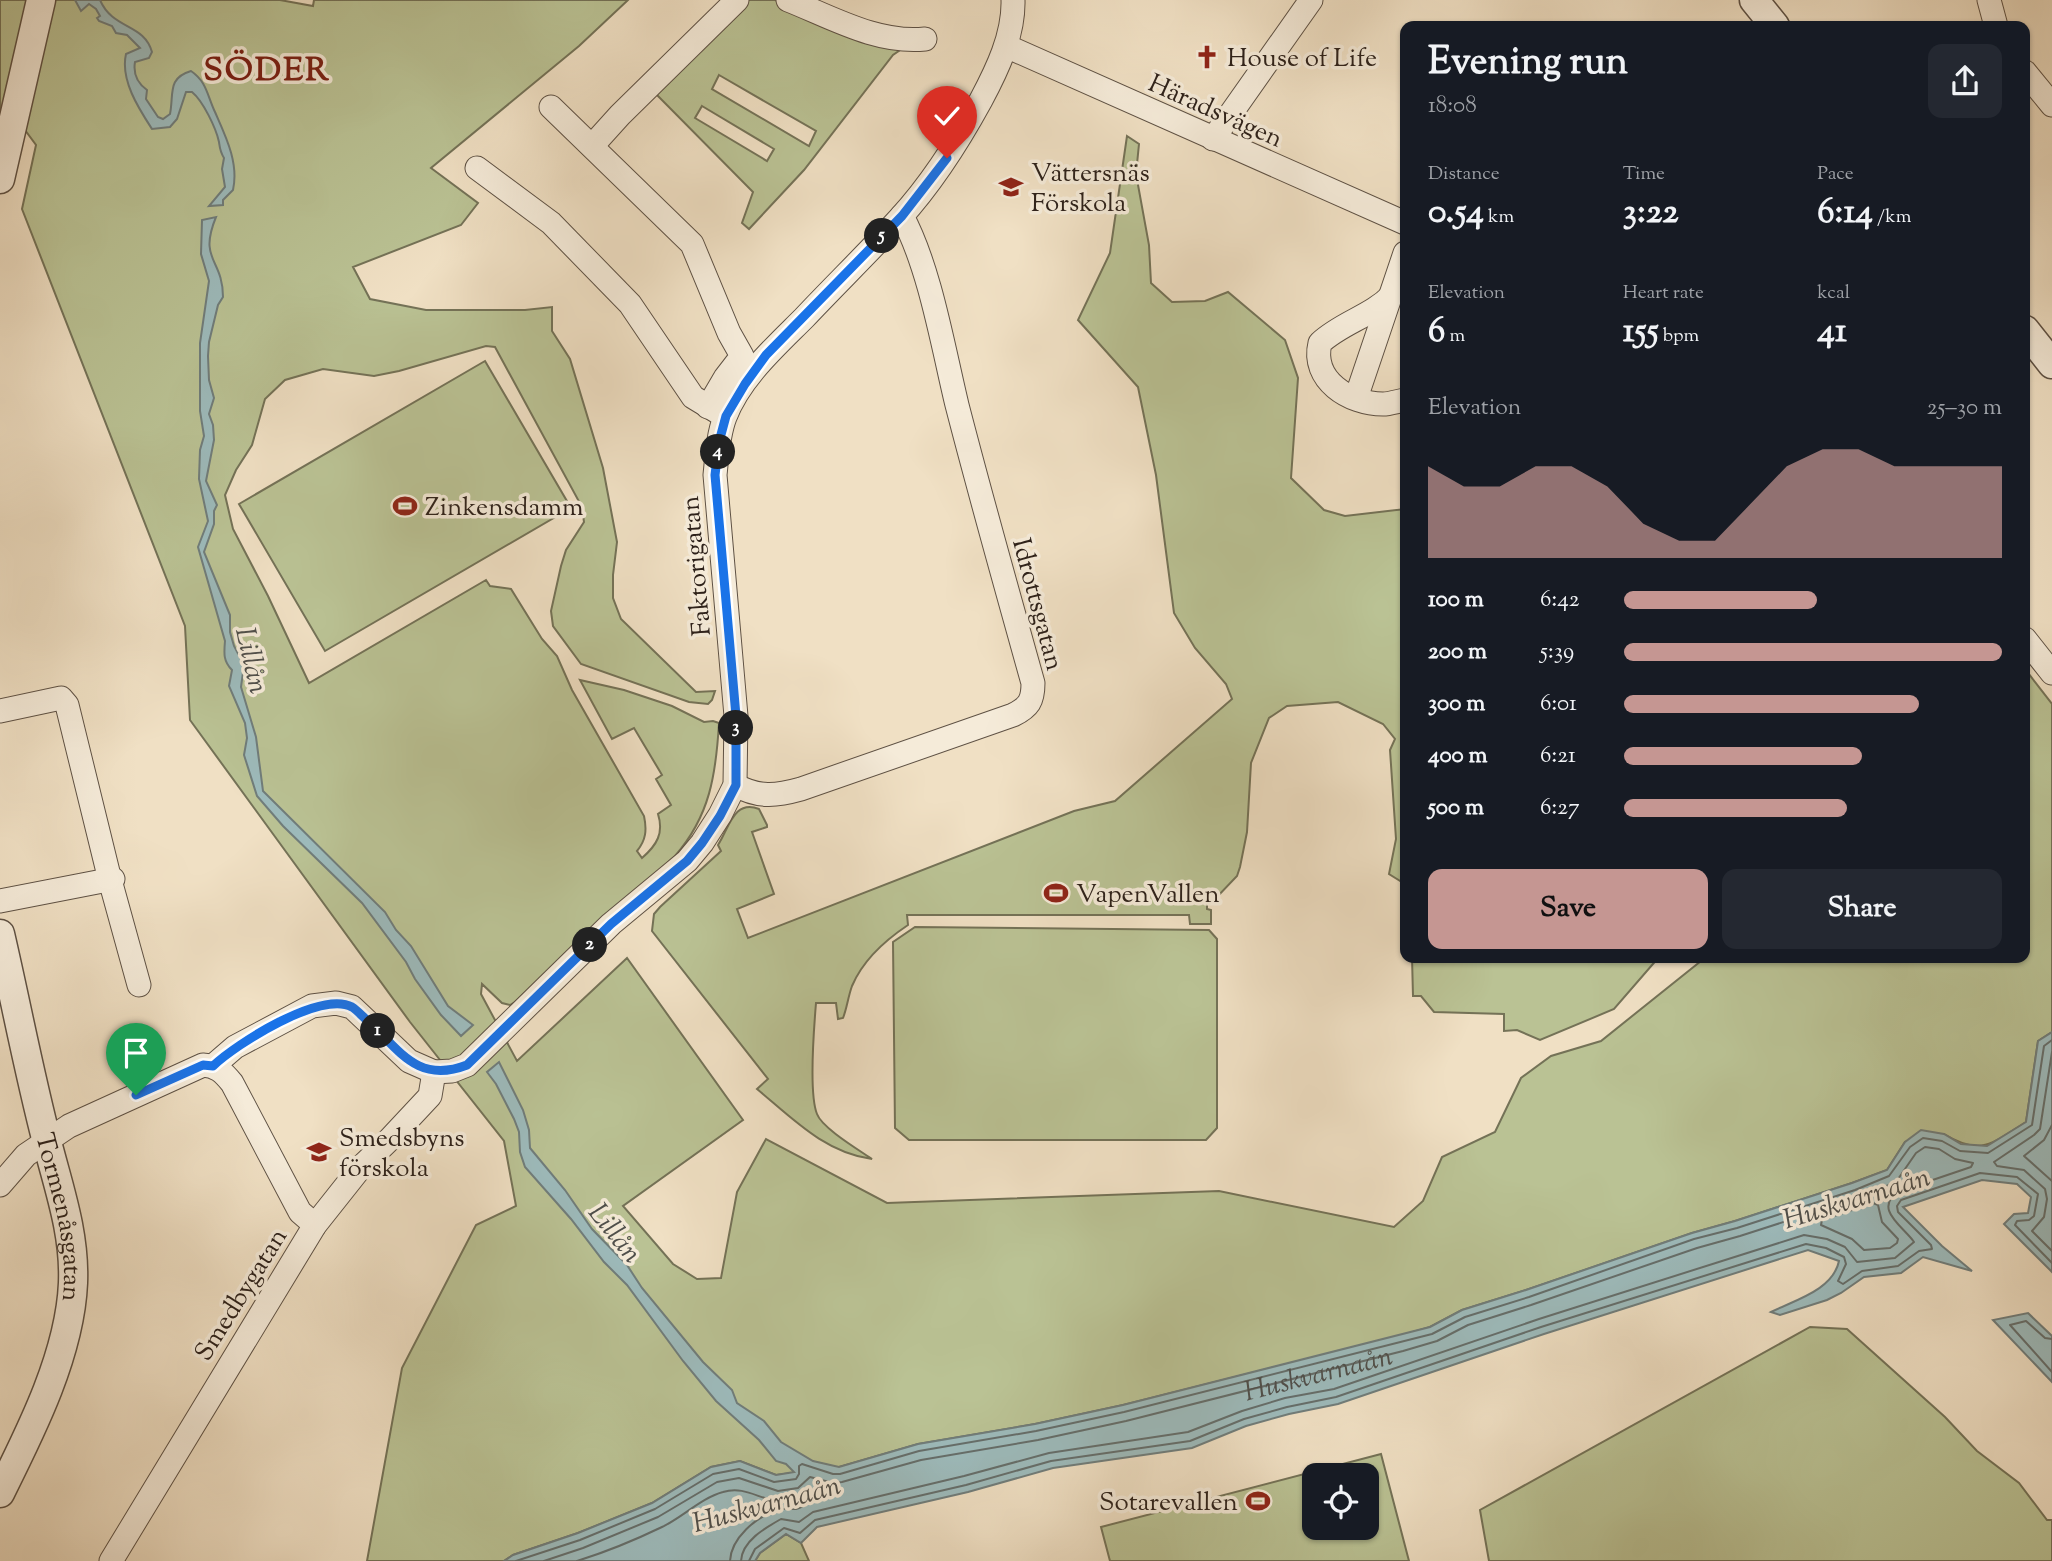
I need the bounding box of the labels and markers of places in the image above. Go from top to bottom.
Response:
place label: House of Life [1227,41,1377,78]
church icon: House of Life [1193,43,1221,71]
pin [917,86,977,158]
place label: Vättersnäs Förskola [1031,156,1150,223]
school or university icon: Vättersnäs Förskola [997,173,1025,201]
pin: 5 [864,218,900,254]
pin: 4 [700,434,736,470]
place label: Zinkensdamm [425,490,583,527]
sports icon: Zinkensdamm [391,492,419,520]
pin: 3 [718,710,754,746]
place label: VapenVallen [1076,877,1220,914]
sports icon: VapenVallen [1042,879,1070,907]
pin: 2 [572,928,608,962]
pin: 1 [360,1014,396,1048]
pin [106,1023,166,1095]
place label: Smedsbyns förskola [339,1121,465,1188]
school or university icon: Smedsbyns förskola [305,1138,333,1166]
place label: Sotarevallen [1099,1485,1238,1522]
sports icon: Sotarevallen [1244,1487,1272,1515]

